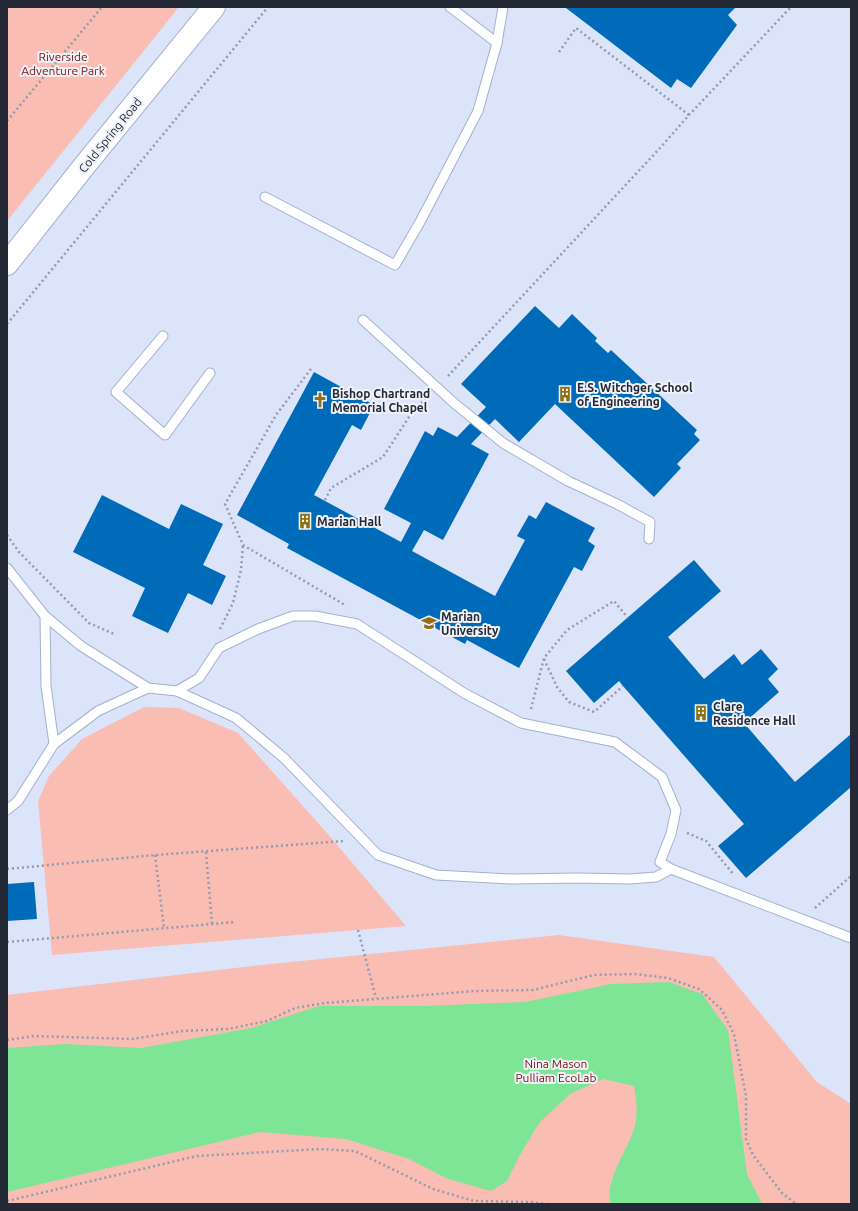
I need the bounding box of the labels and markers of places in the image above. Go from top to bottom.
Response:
place label: E.S. Witchger School of Engineering [577,381,693,408]
building icon: E.S. Witchger School of Engineering [556,385,574,403]
place label: Bishop Chartrand Memorial Chapel [332,387,430,414]
church icon: Bishop Chartrand Memorial Chapel [311,391,329,409]
building icon: Marian Hall [296,512,314,530]
place label: Marian Hall [317,515,382,528]
place label: Marian University [441,610,499,637]
school or university icon: Marian University [420,614,438,632]
place label: Clare Residence Hall [713,700,796,727]
building icon: Clare Residence Hall [692,704,710,722]

